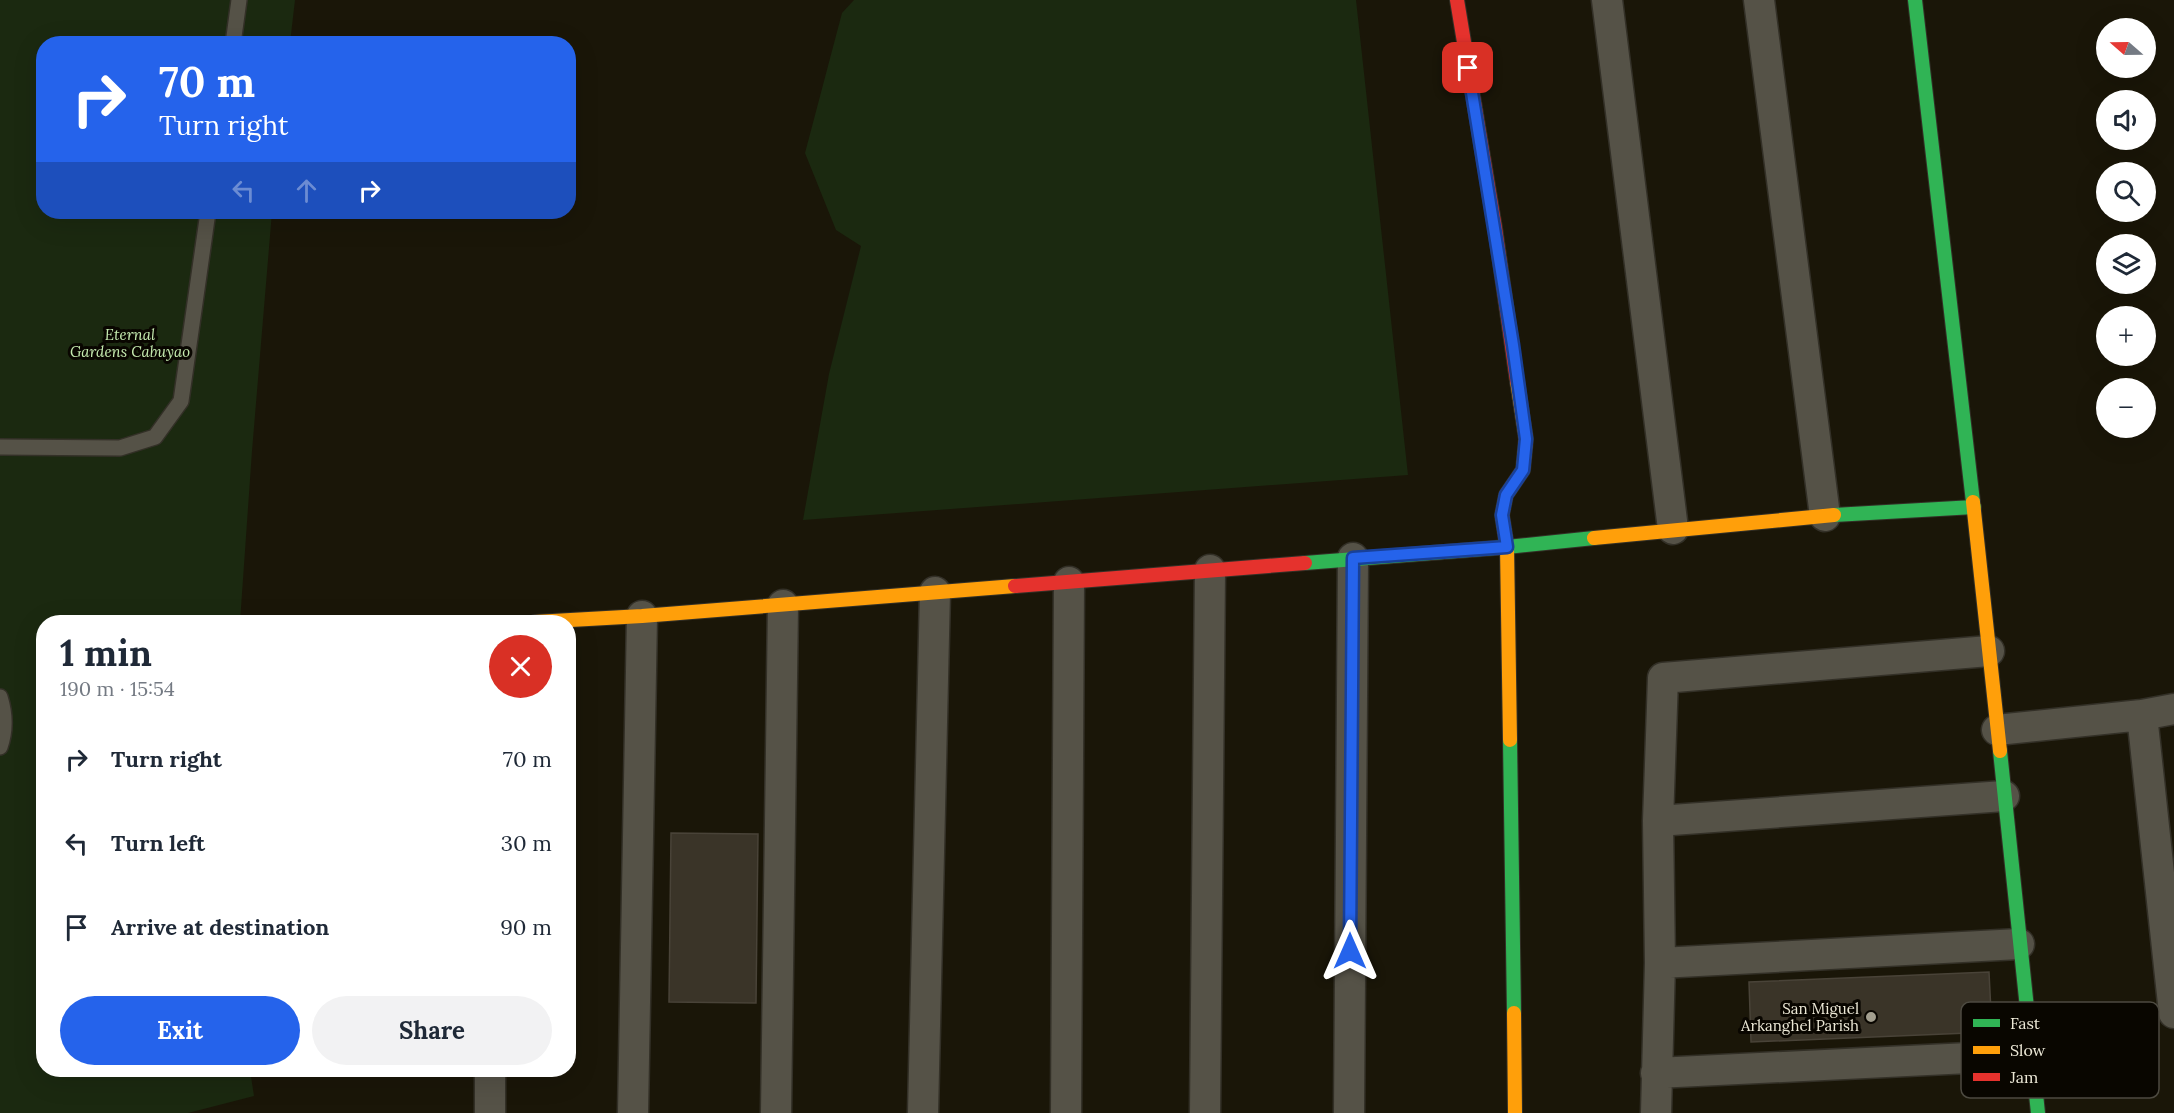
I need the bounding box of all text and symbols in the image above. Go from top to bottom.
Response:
north arrow [2096,18,2156,78]
map controls [2096,18,2156,438]
pin [1442,42,1493,93]
icon: arrive [1451,51,1484,84]
text: 70 m [159,55,255,109]
icon: right [60,60,138,138]
button: sound [2096,90,2156,150]
text: Turn right [159,108,288,142]
button: search [2096,162,2156,222]
icon: left [227,174,260,207]
icon: ahead [290,174,323,207]
icon: right [353,174,386,207]
button: layers [2096,234,2156,294]
button: + [2096,306,2156,366]
park label: Eternal Gardens Cabuyao [70,325,190,361]
button: − [2096,378,2156,438]
text: 1 min [60,630,152,676]
button: close [489,635,552,698]
text: 190 m · 15:54 [60,676,175,701]
icon: right [60,743,93,776]
text: Turn right [111,745,222,773]
text: 70 m [503,745,552,773]
icon: left [60,827,93,860]
text: Turn left [111,829,205,857]
text: 30 m [501,829,552,857]
icon: arrive [60,911,93,944]
text: Arrive at destination [111,913,329,941]
text: 90 m [500,913,552,941]
position arrow [1318,919,1382,983]
button: Exit [60,996,300,1065]
button: Share [312,996,552,1065]
place label: San Miguel Arkanghel Parish [1740,999,1859,1035]
legend [1961,1002,2159,1098]
marker: San Miguel Arkanghel Parish [1864,1010,1878,1024]
text: Fast [2010,1013,2041,1033]
text: Slow [2010,1040,2046,1060]
text: Jam [2009,1067,2038,1087]

